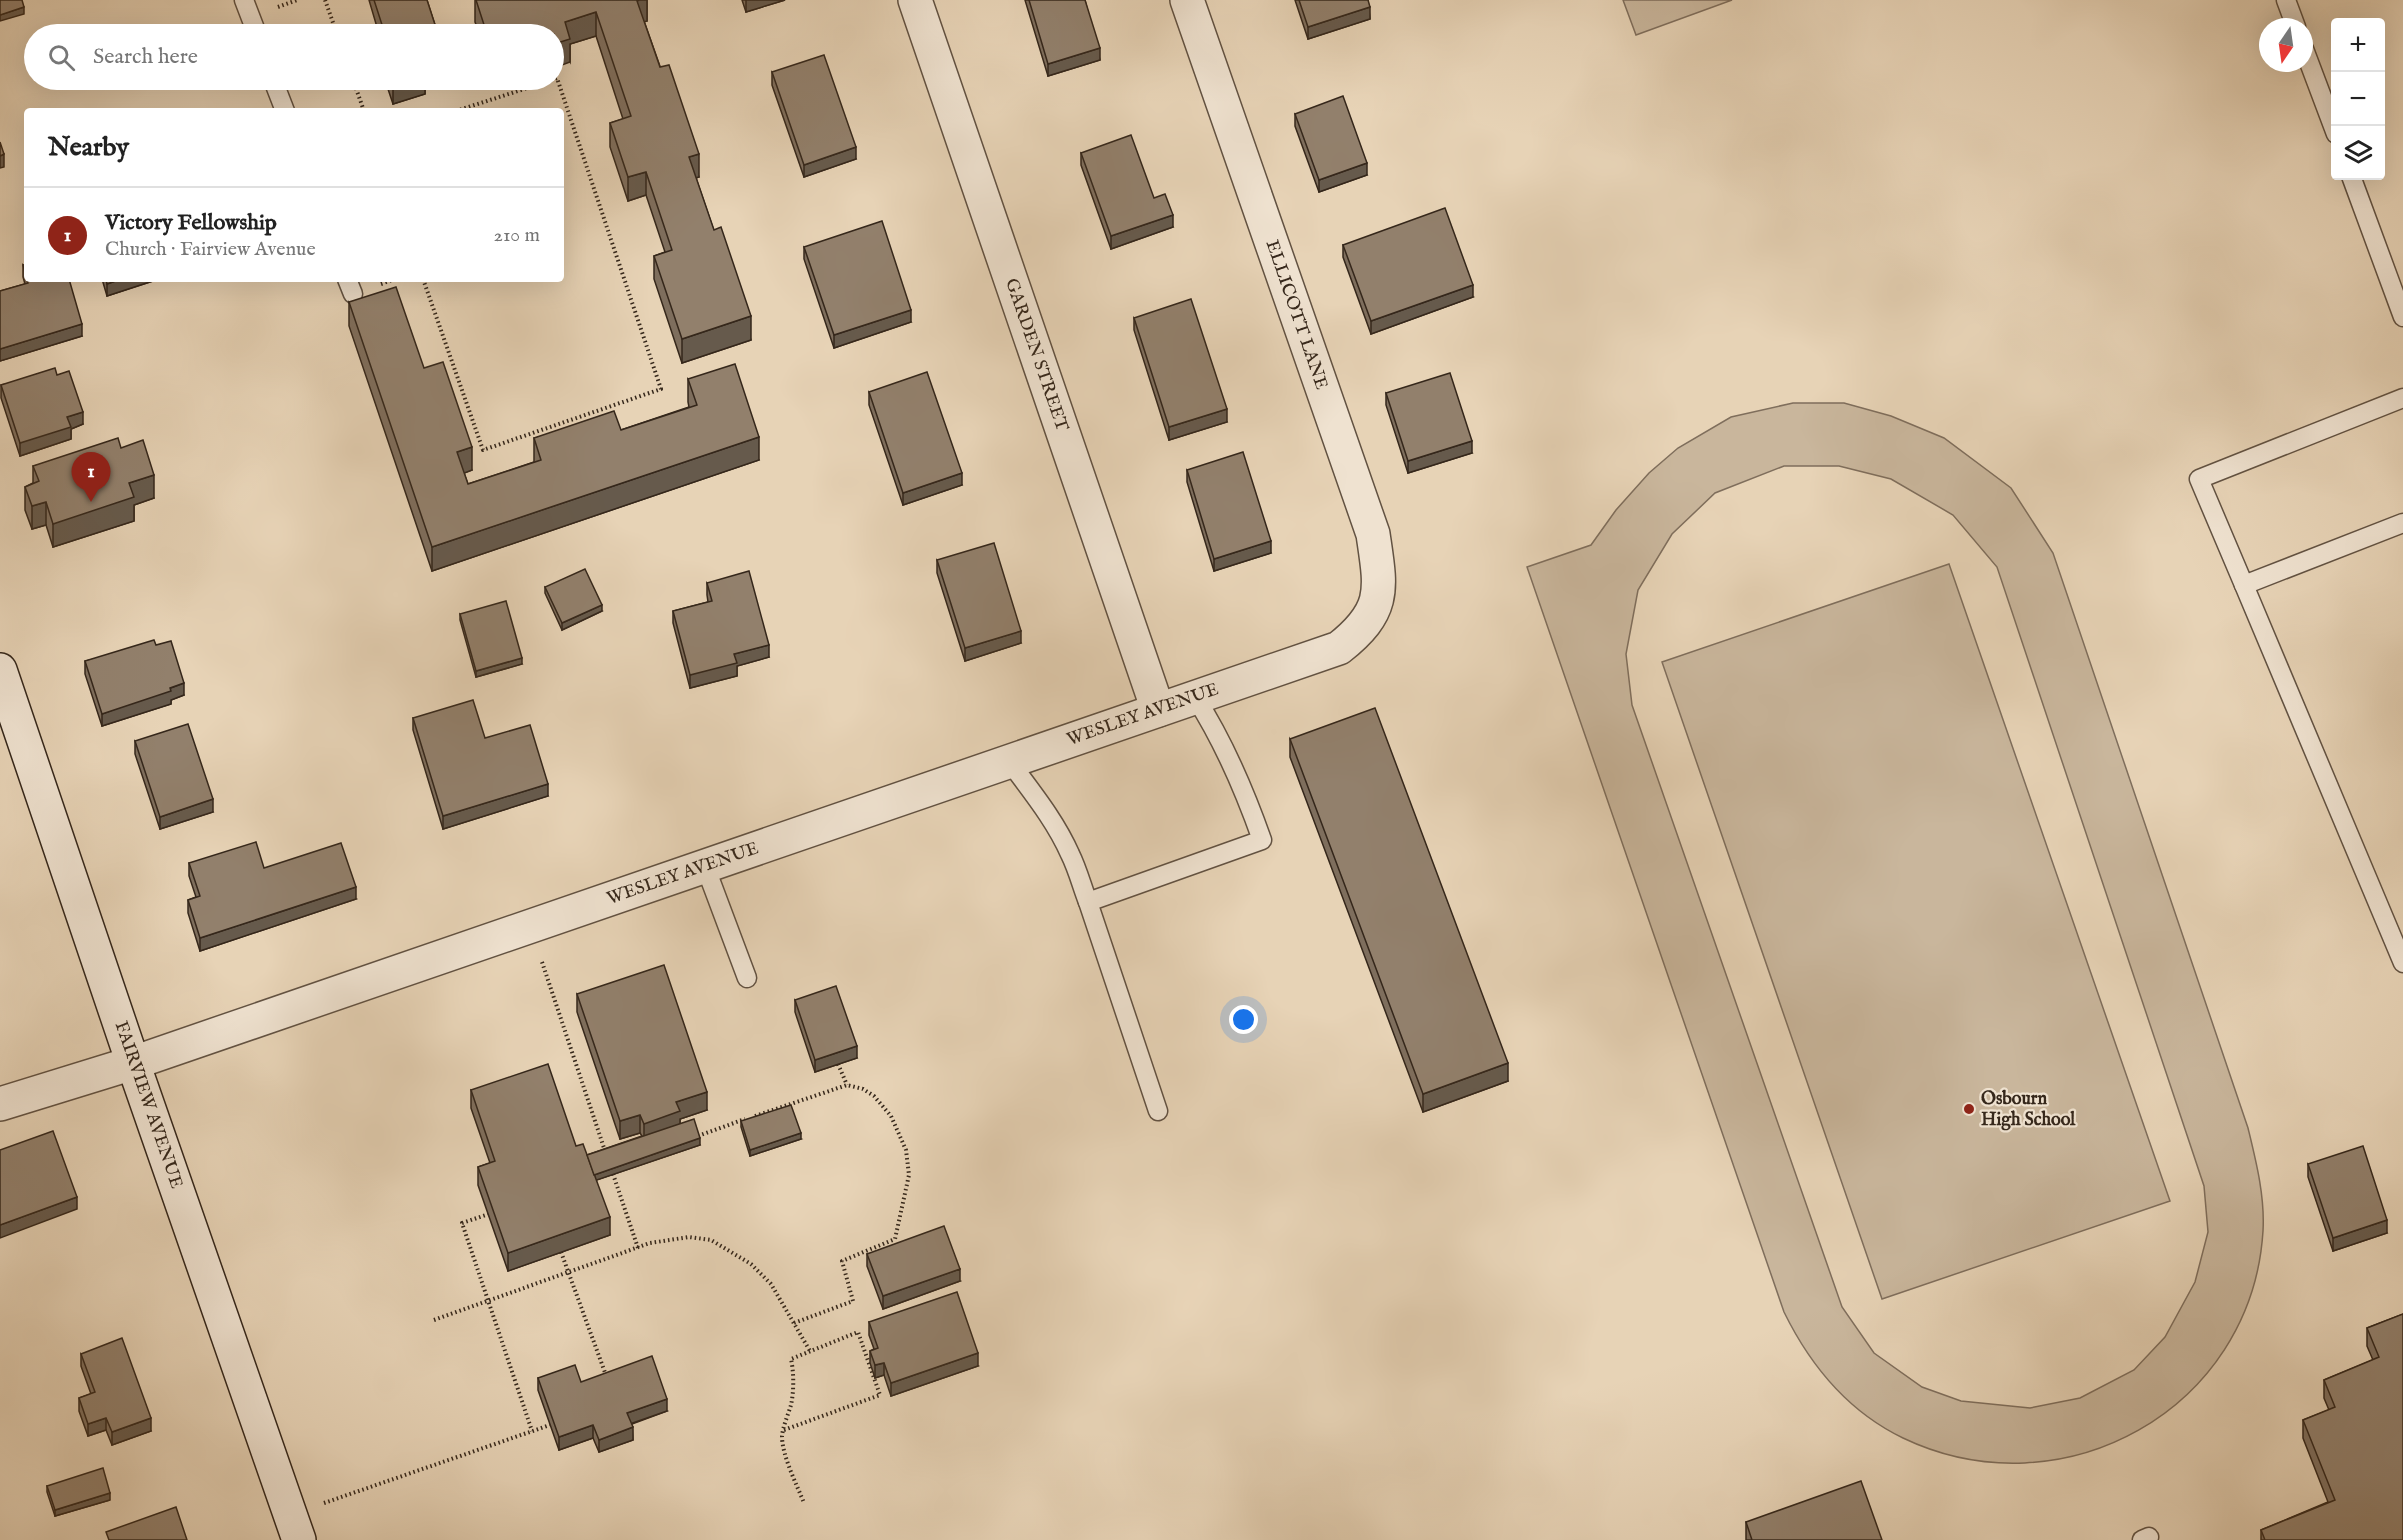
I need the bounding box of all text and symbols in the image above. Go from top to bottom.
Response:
north arrow [2259,18,2313,72]
map controls [2331,18,2385,180]
button: + [2331,18,2385,72]
search box [24,24,564,90]
icon: search [45,41,78,74]
text: Search here [93,43,198,71]
button: − [2331,72,2385,126]
button: layers [2331,126,2385,180]
text: Nearby [48,131,129,164]
text: Victory Fellowship [105,209,277,237]
text: 1 [64,223,71,248]
text: 210 m [494,223,540,248]
text: Church · Fairview Avenue [105,237,316,262]
street label: ELLICOTT LANE [1260,237,1332,393]
street label: GARDEN STREET [999,276,1073,434]
pin: 1 [72,452,110,502]
street label: WESLEY AVENUE [1064,678,1222,752]
street label: WESLEY AVENUE [604,837,762,911]
your location [1229,1005,1258,1034]
street label: FAIRVIEW AVENUE [109,1018,187,1192]
place label: Osbourn High School [1981,1088,2076,1132]
marker: Osbourn High School [1962,1102,1976,1116]

